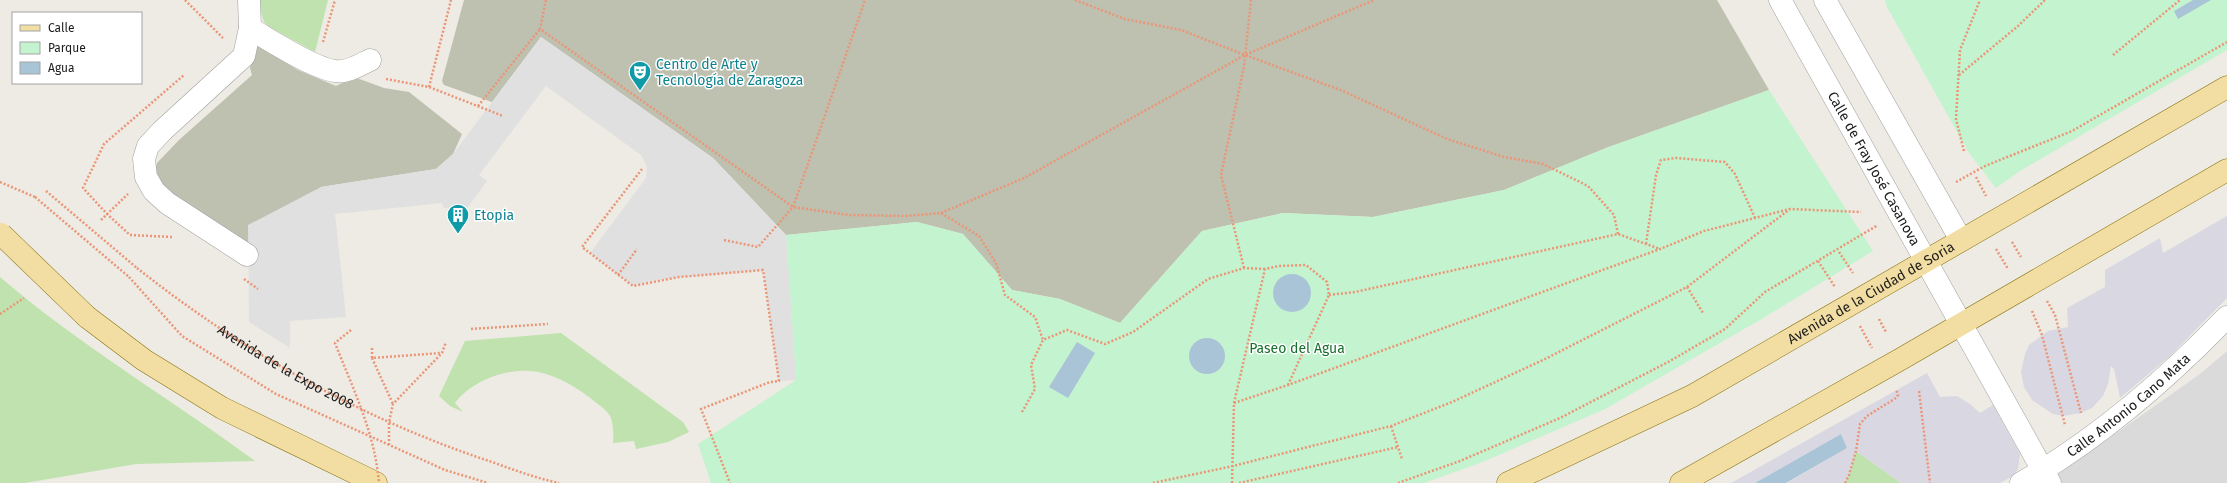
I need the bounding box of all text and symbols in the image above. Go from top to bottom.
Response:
legend [12,12,142,84]
text: Calle [48,21,75,35]
text: Parque [48,41,86,55]
place label: Centro de Arte y Tecnología de Zaragoza [656,56,803,89]
theatre icon: Centro de Arte y Tecnología de Zaragoza [627,59,653,92]
text: Agua [48,61,75,75]
street label: Calle de Fray José Casanova [1824,89,1924,249]
building icon: Etopia [445,202,471,235]
place label: Etopia [474,207,514,224]
street label: Avenida de la Ciudad de Soria [1784,238,1958,348]
street label: Avenida de la Expo 2008 [214,321,357,413]
park label: Paseo del Agua [1249,340,1345,357]
street label: Calle Antonio Cano Mata [2064,350,2194,461]

